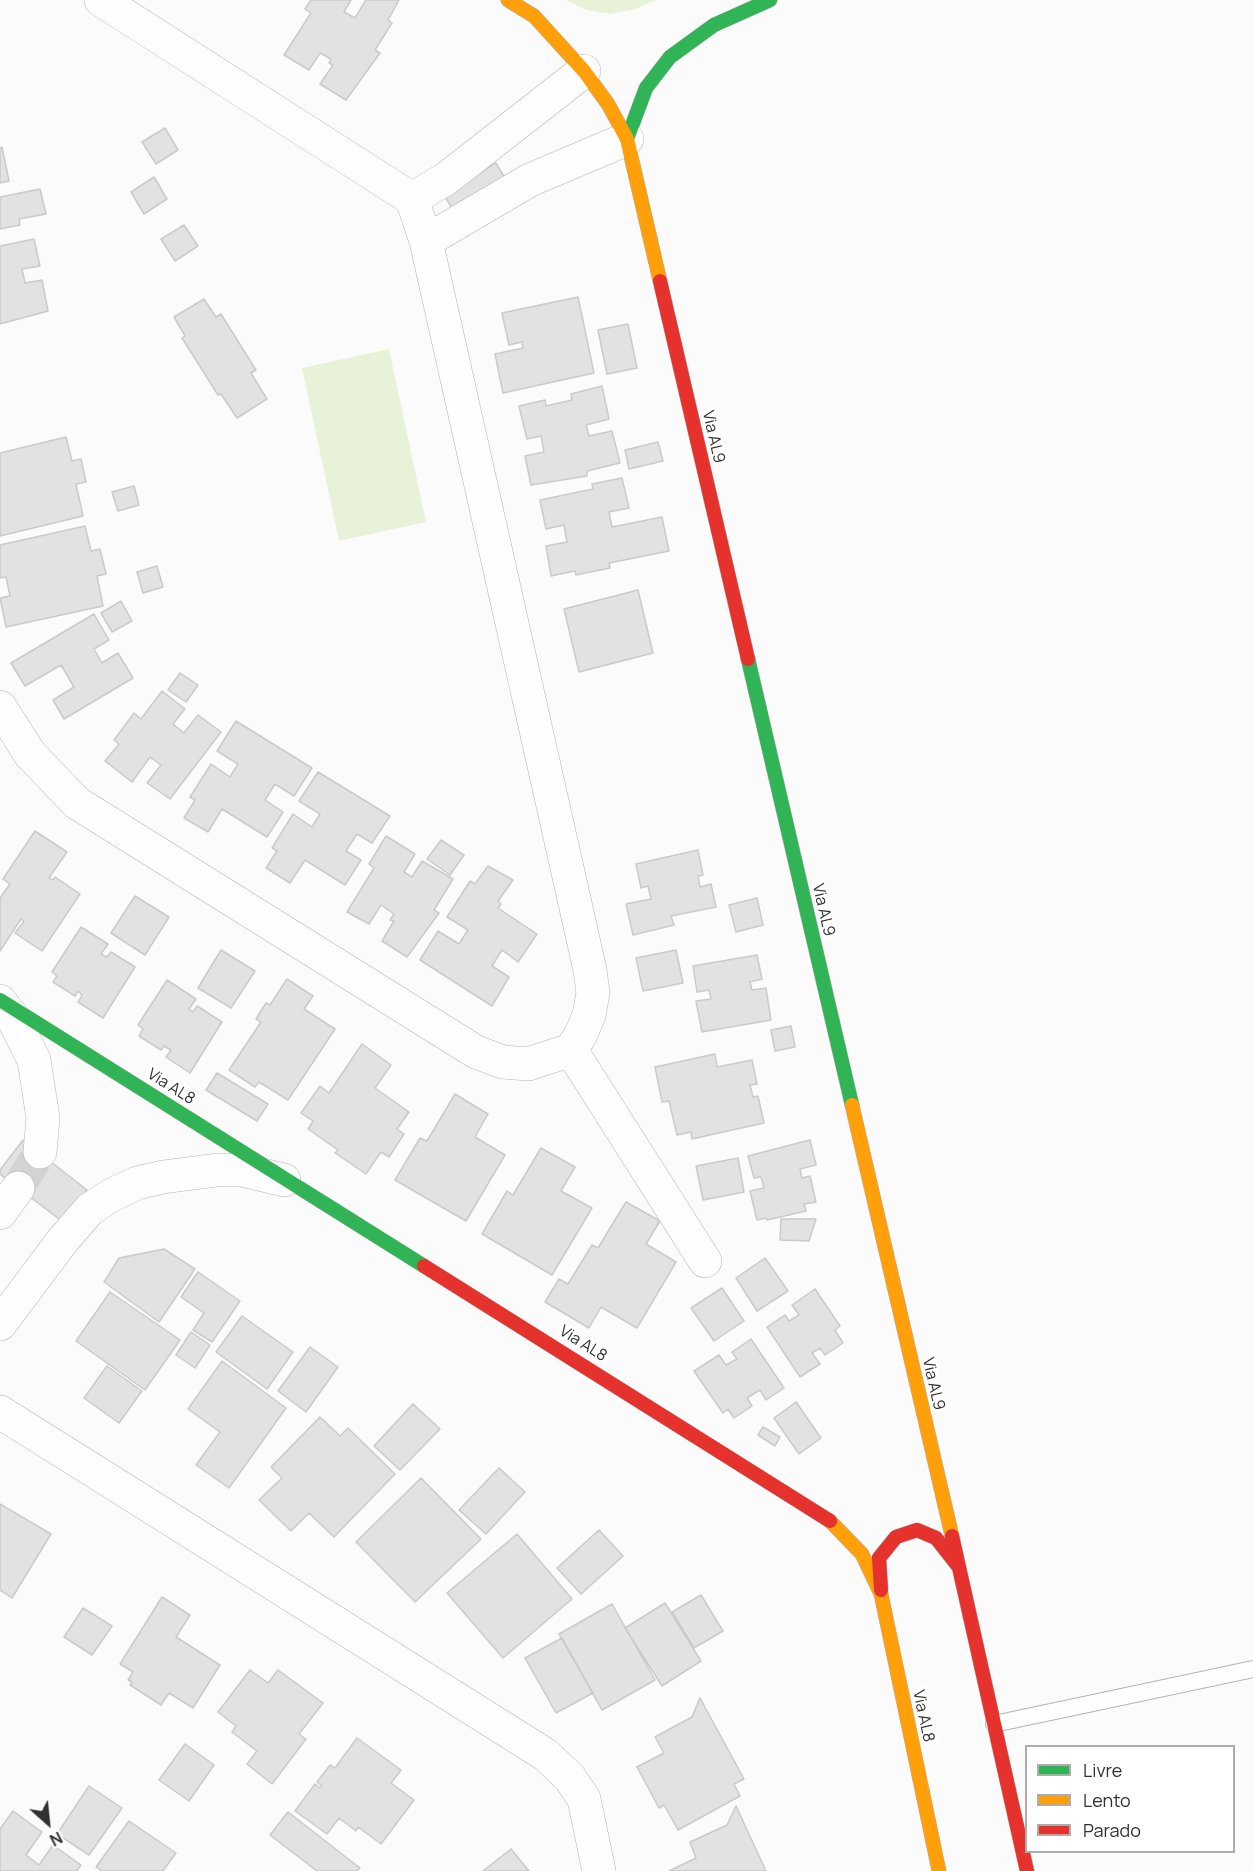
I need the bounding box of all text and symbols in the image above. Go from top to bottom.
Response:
street label: Via AL9 [698,409,728,465]
street label: Via AL9 [808,882,838,938]
street label: Via AL8 [144,1065,198,1109]
street label: Via AL8 [556,1322,610,1366]
street label: Via AL9 [918,1356,948,1412]
street label: Via AL8 [908,1688,938,1744]
legend [1025,1745,1235,1853]
text: Livre [1083,1758,1122,1782]
text: Lento [1083,1788,1131,1812]
north arrow [18,1793,78,1853]
text: Parado [1083,1818,1141,1842]
text: N [46,1827,66,1851]

